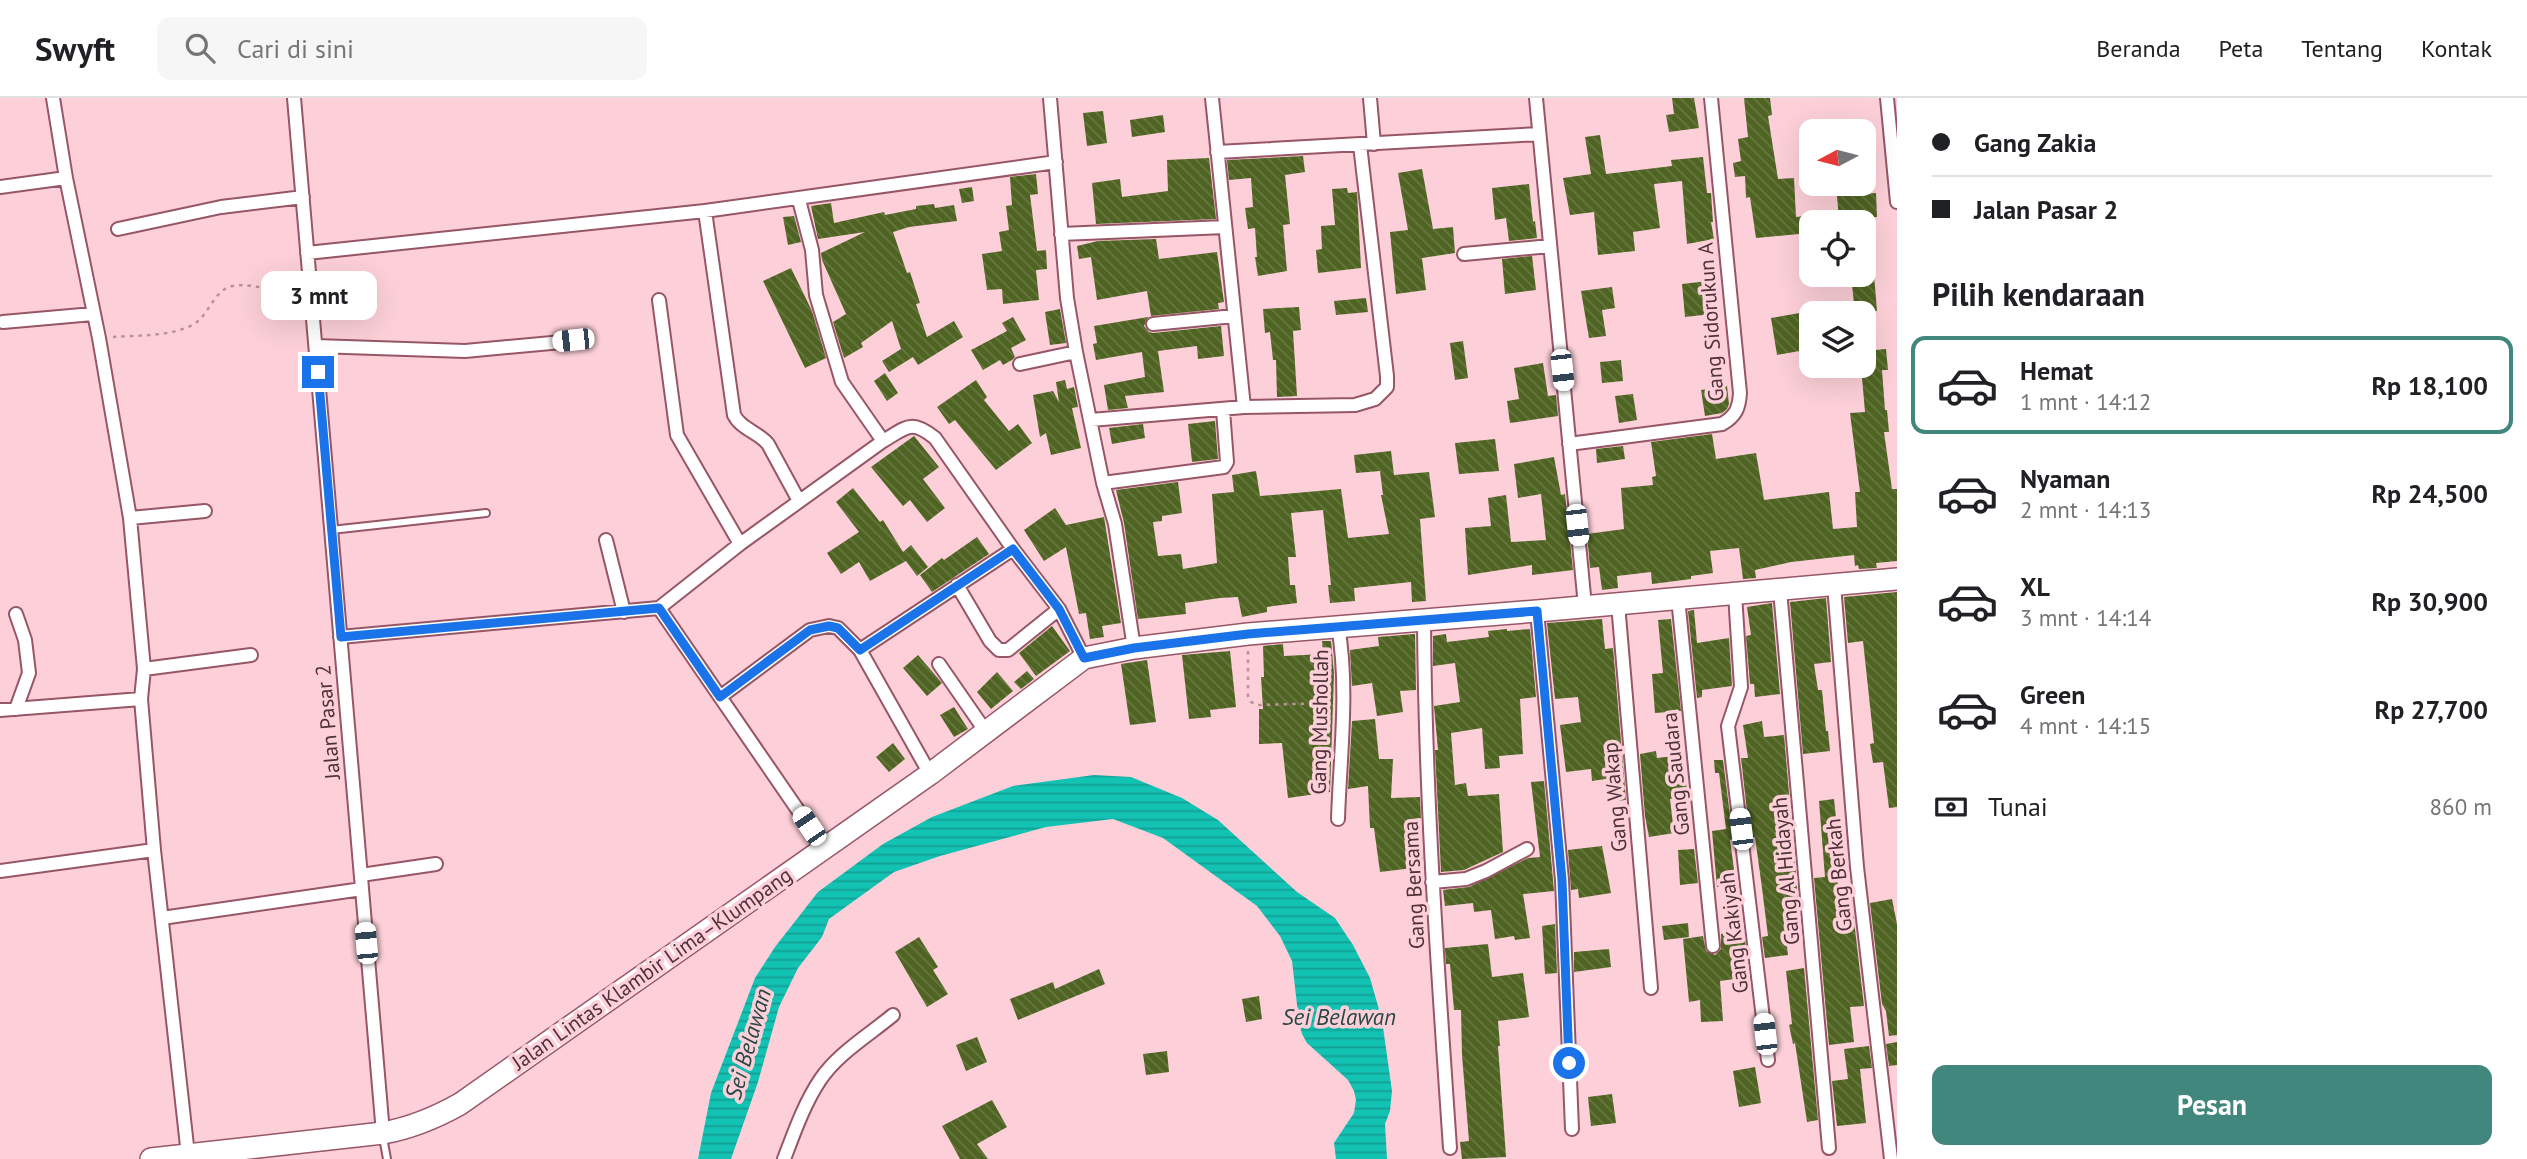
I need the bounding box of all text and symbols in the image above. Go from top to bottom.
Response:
search box [157,17,647,80]
text: Swyft [35,27,115,70]
icon: search [181,29,219,67]
text: Cari di sini [237,32,354,65]
text: Beranda [2096,33,2181,64]
text: Peta [2219,33,2263,64]
text: Tentang [2301,33,2383,64]
text: Kontak [2421,33,2492,64]
north arrow [1799,119,1876,196]
map controls [1799,119,1876,378]
text: Gang Zakia [1974,126,2096,159]
text: Jalan Pasar 2 [1974,193,2118,226]
button: locate [1799,210,1876,287]
street label: Gang Sidorukun A [1691,241,1730,403]
callout: 3 mnt [260,271,376,320]
text: Pilih kendaraan [1932,273,2145,315]
text: 3 mnt [290,281,348,310]
button: layers [1799,301,1876,378]
car [552,327,595,353]
car [1550,348,1575,392]
icon: car [1936,354,1999,417]
text: Hemat [2020,354,2093,387]
route end [302,356,334,388]
text: Rp 18,100 [2371,369,2488,402]
text: 1 mnt · 14:12 [2020,387,2151,416]
icon: car [1936,462,1999,525]
text: Nyaman [2020,462,2110,495]
text: Rp 24,500 [2371,477,2488,510]
text: 2 mnt · 14:13 [2020,495,2151,524]
car [1565,503,1590,547]
icon: car [1936,570,1999,633]
text: XL [2020,570,2050,603]
text: Rp 30,900 [2371,585,2488,618]
text: 3 mnt · 14:14 [2020,603,2151,632]
street label: Gang Mushollah [1305,649,1334,795]
street label: Jalan Pasar 2 [309,664,346,782]
icon: car [1936,678,1999,741]
text: Green [2020,678,2085,711]
text: Rp 27,700 [2375,693,2488,726]
street label: Gang Saudara [1656,711,1695,837]
text: 4 mnt · 14:15 [2020,711,2151,740]
street label: Gang Wakap [1596,741,1633,853]
icon: cash [1932,788,1970,826]
text: Tunai [1988,790,2048,823]
text: 860 m [2430,792,2492,821]
street label: Gang Al Hidayah [1766,796,1805,946]
car [789,803,830,849]
car [1729,807,1754,851]
street label: Gang Berkah [1819,817,1858,933]
street label: Gang Bersama [1397,820,1430,950]
street label: Jalan Lintas Klambir Lima–Klumpang [506,861,797,1077]
street label: Gang Kakiyah [1713,871,1754,995]
car [354,921,379,965]
water label: Sei Belawan [718,985,777,1103]
water label: Sei Belawan [1282,1002,1396,1031]
car [1753,1012,1778,1056]
route start [1553,1047,1585,1079]
button: Pesan [1932,1065,2492,1145]

